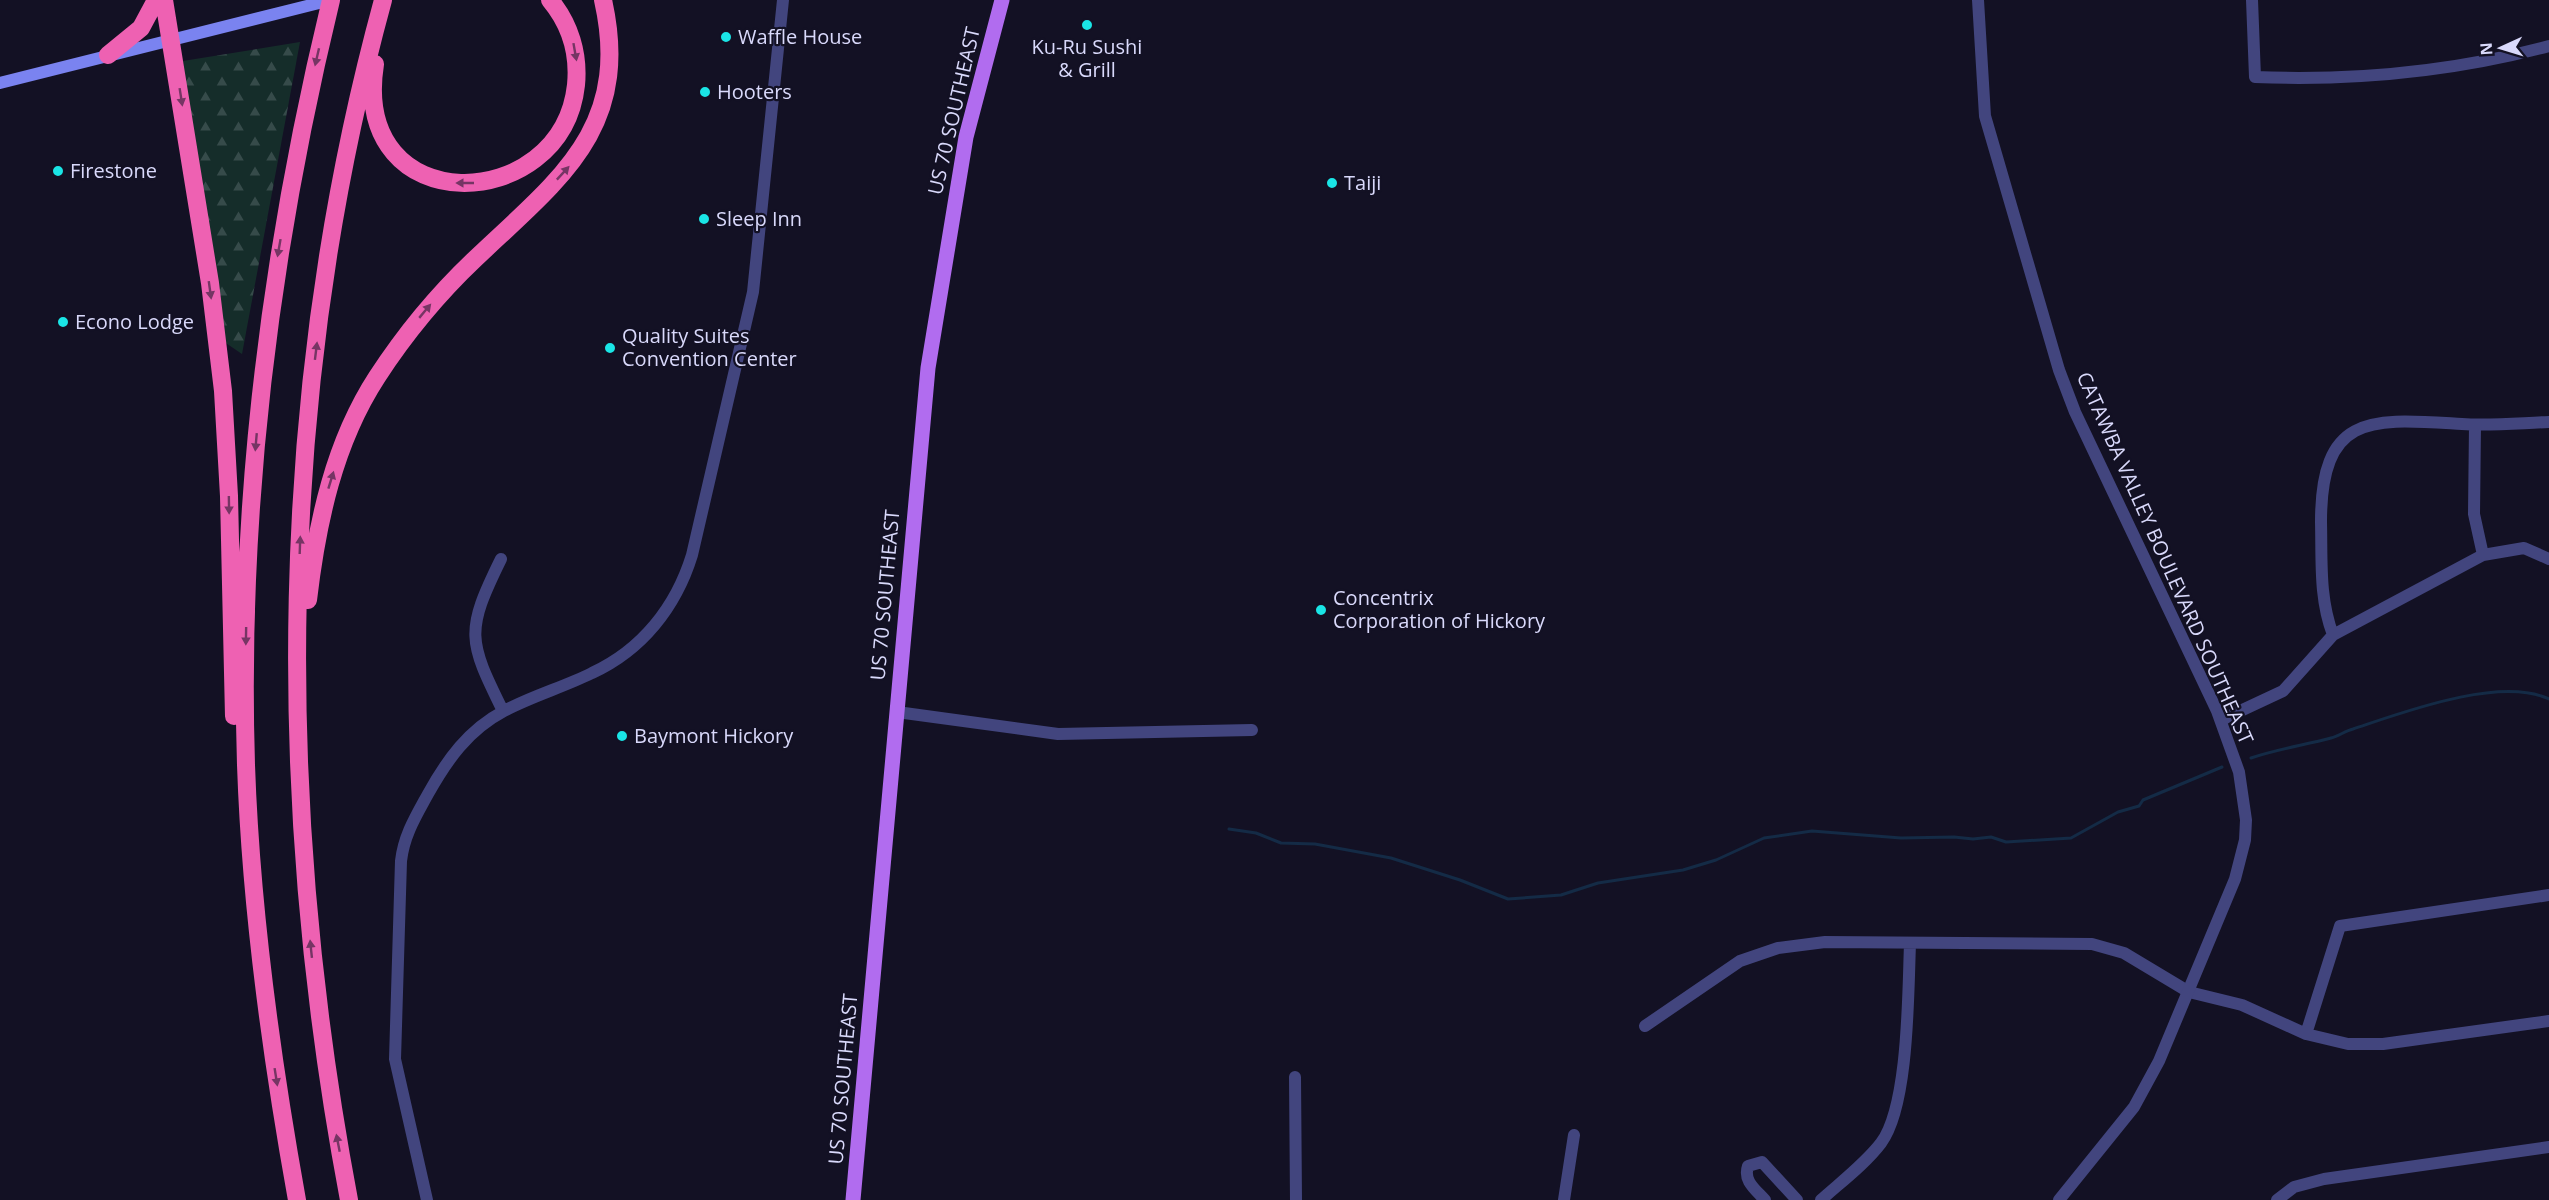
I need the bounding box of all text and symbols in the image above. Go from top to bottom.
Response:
marker: Ku-Ru Sushi & Grill [1080,18,1094,32]
north arrow [2471,18,2531,78]
place label: Waffle House [738,23,862,50]
street label: US 70 SOUTHEAST [921,24,986,197]
marker: Waffle House [719,30,733,44]
place label: Ku-Ru Sushi & Grill [1032,33,1142,83]
one-way arrow [570,42,579,61]
text: N [2475,42,2497,56]
one-way arrow [312,48,322,66]
place label: Hooters [717,78,792,105]
marker: Hooters [698,85,712,99]
one-way arrow [176,87,185,106]
place label: Firestone [70,157,157,184]
marker: Firestone [51,164,65,178]
one-way arrow [556,166,569,181]
place label: Taiji [1344,169,1381,196]
marker: Taiji [1325,176,1339,190]
one-way arrow [456,178,475,188]
place label: Sleep Inn [716,205,802,232]
marker: Sleep Inn [697,212,711,226]
one-way arrow [274,239,283,258]
one-way arrow [206,280,215,299]
one-way arrow [419,303,432,319]
place label: Econo Lodge [75,308,194,335]
marker: Econo Lodge [56,315,70,329]
place label: Quality Suites Convention Center [622,322,797,372]
one-way arrow [311,341,320,360]
marker: Quality Suites Convention Center [603,341,617,355]
street label: CATAWBA VALLEY BOULEVARD SOUTHEAST [2071,367,2260,748]
one-way arrow [251,432,261,451]
one-way arrow [327,471,336,489]
one-way arrow [224,495,234,514]
street label: US 70 SOUTHEAST [864,508,905,682]
one-way arrow [295,536,304,555]
place label: Concentrix Corporation of Hickory [1333,584,1546,634]
marker: Concentrix Corporation of Hickory [1314,603,1328,617]
one-way arrow [241,627,250,646]
place label: Baymont Hickory [634,722,794,749]
marker: Baymont Hickory [615,729,629,743]
one-way arrow [306,940,316,959]
street label: US 70 SOUTHEAST [822,992,863,1166]
one-way arrow [272,1067,281,1086]
one-way arrow [333,1133,342,1152]

